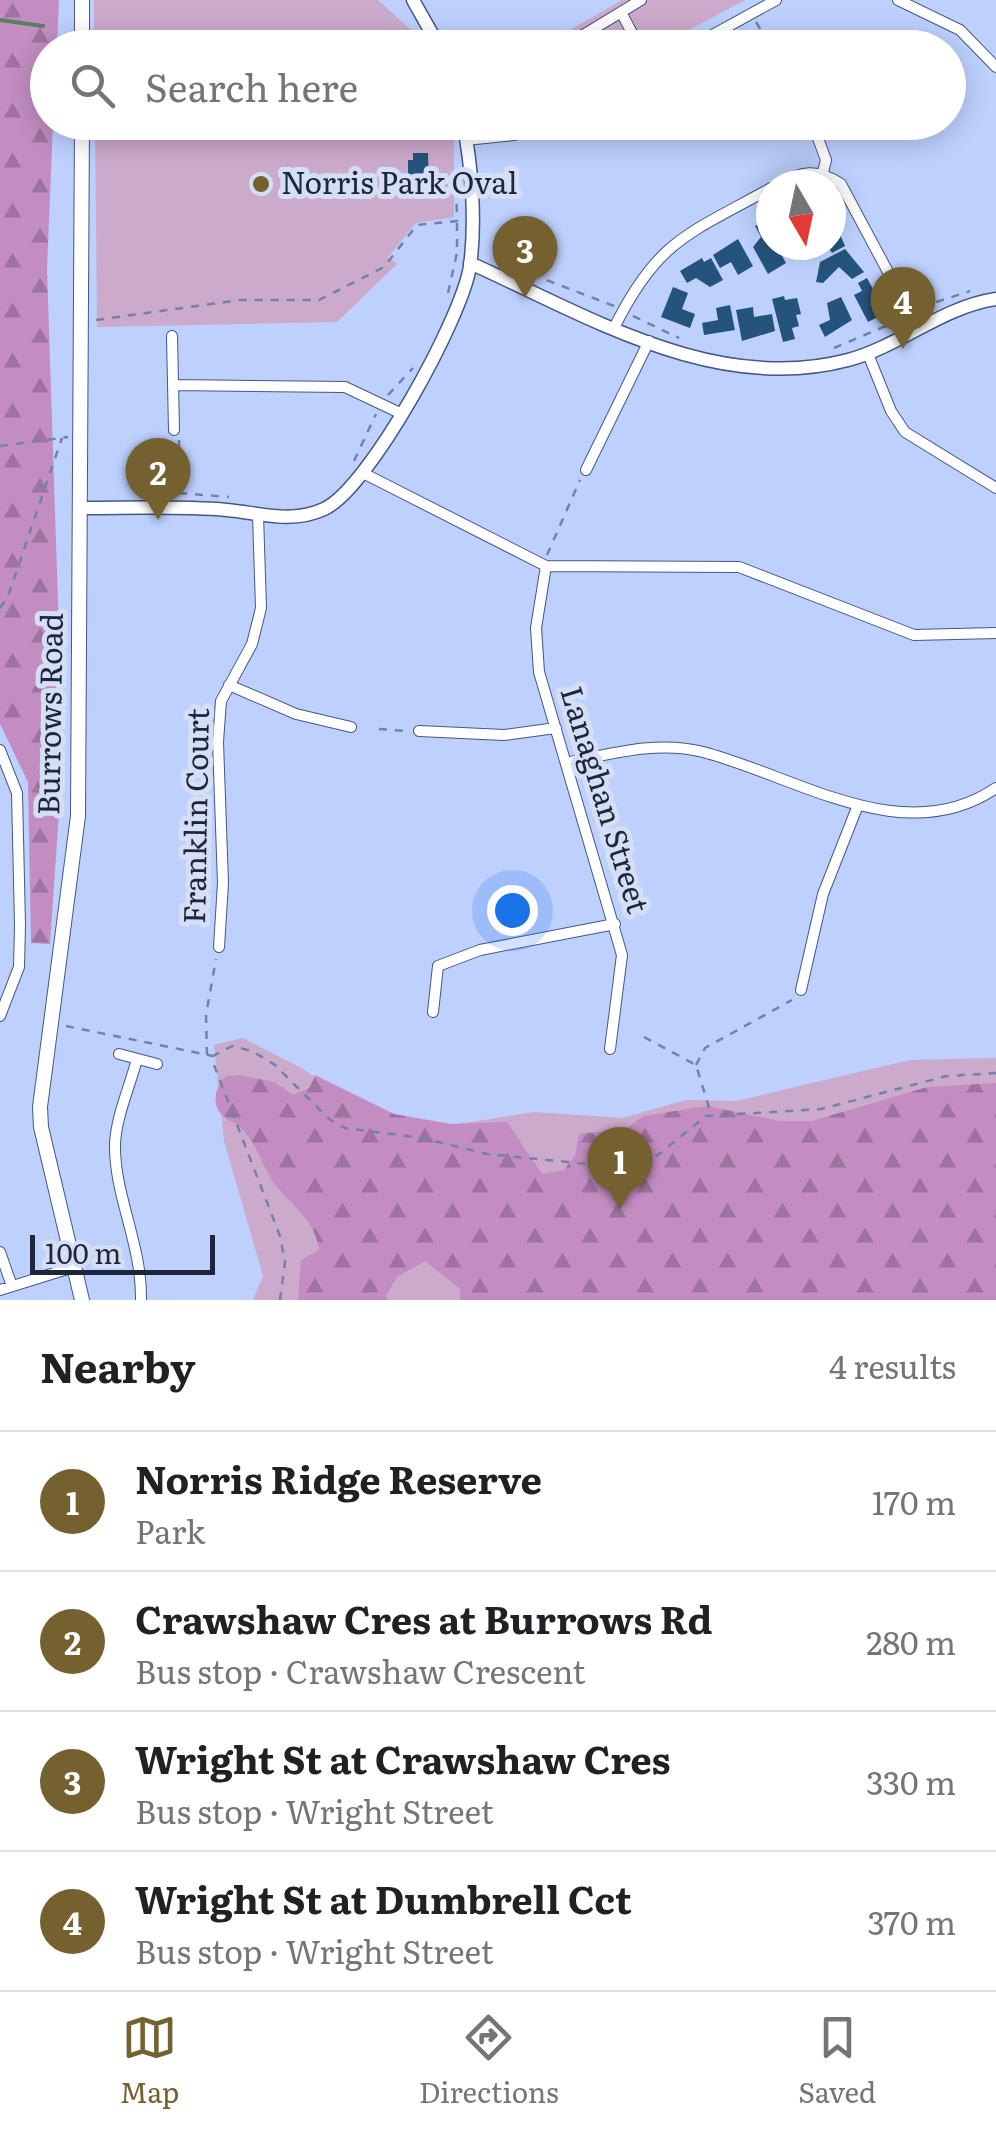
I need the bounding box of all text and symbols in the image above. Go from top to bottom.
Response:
search box [30,30,966,140]
text: Search here [145,57,358,114]
icon: search [65,58,120,113]
place label: Norris Park Oval [281,159,518,203]
north arrow [756,170,846,260]
marker: Norris Park Oval [250,173,272,195]
pin: 3 [492,216,558,298]
pin: 4 [870,266,936,349]
pin: 2 [126,438,190,520]
street label: Burrows Road [24,612,72,815]
street label: Lanaghan Street [551,680,662,918]
street label: Franklin Court [170,708,218,924]
your location [487,885,538,936]
pin: 1 [588,1126,652,1209]
scale bar [30,1230,215,1274]
text: 100 m [45,1231,122,1273]
text: Nearby [40,1334,196,1396]
text: 4 results [829,1341,956,1389]
text: Norris Ridge Reserve [135,1449,542,1506]
text: 1 [66,1477,79,1525]
text: 170 m [872,1477,956,1525]
text: Park [135,1506,205,1554]
text: Crawshaw Cres at Burrows Rd [135,1589,712,1646]
text: 2 [64,1617,81,1665]
text: 280 m [866,1617,956,1665]
text: Bus stop · Crawshaw Crescent [135,1646,585,1694]
text: Wright St at Crawshaw Cres [135,1729,671,1786]
text: 3 [64,1757,81,1805]
text: 330 m [866,1757,956,1805]
text: Bus stop · Wright Street [135,1786,494,1834]
text: Wright St at Dumbrell Cct [135,1869,632,1926]
text: 4 [63,1897,82,1945]
text: 370 m [867,1897,956,1945]
text: Bus stop · Wright Street [135,1926,494,1974]
tab: Map [120,2010,179,2112]
tab: Directions [419,2010,559,2112]
tab: Saved [798,2010,876,2112]

